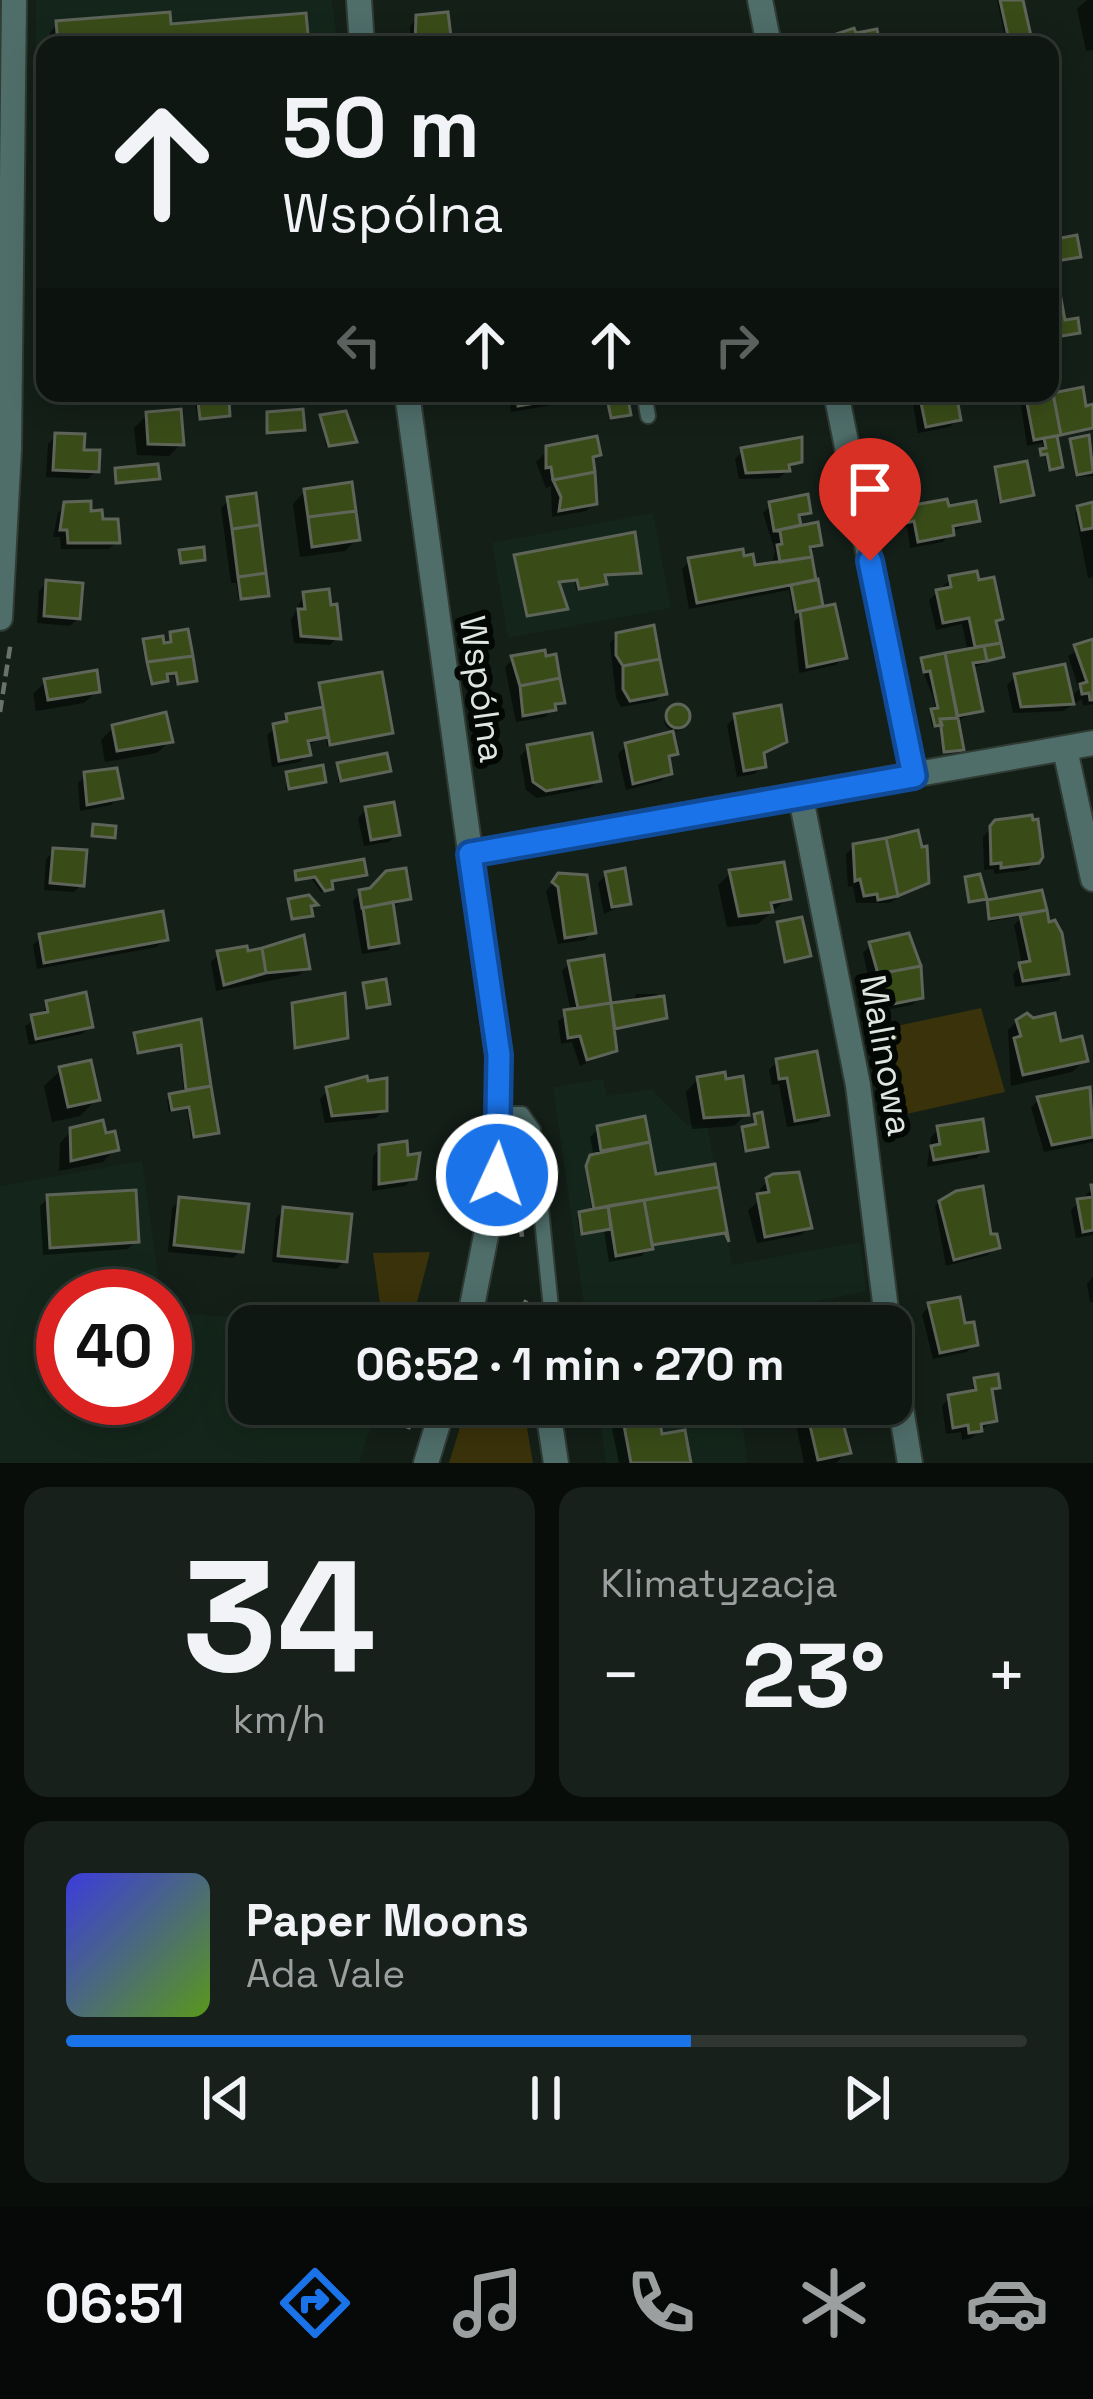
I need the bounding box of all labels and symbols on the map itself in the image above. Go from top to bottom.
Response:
pin [819,438,921,561]
street label: Wspólna [449,613,515,765]
street label: Malinowa [849,971,923,1139]
position arrow [434,1112,560,1238]
speed limit sign: 40 [36,1269,192,1425]

